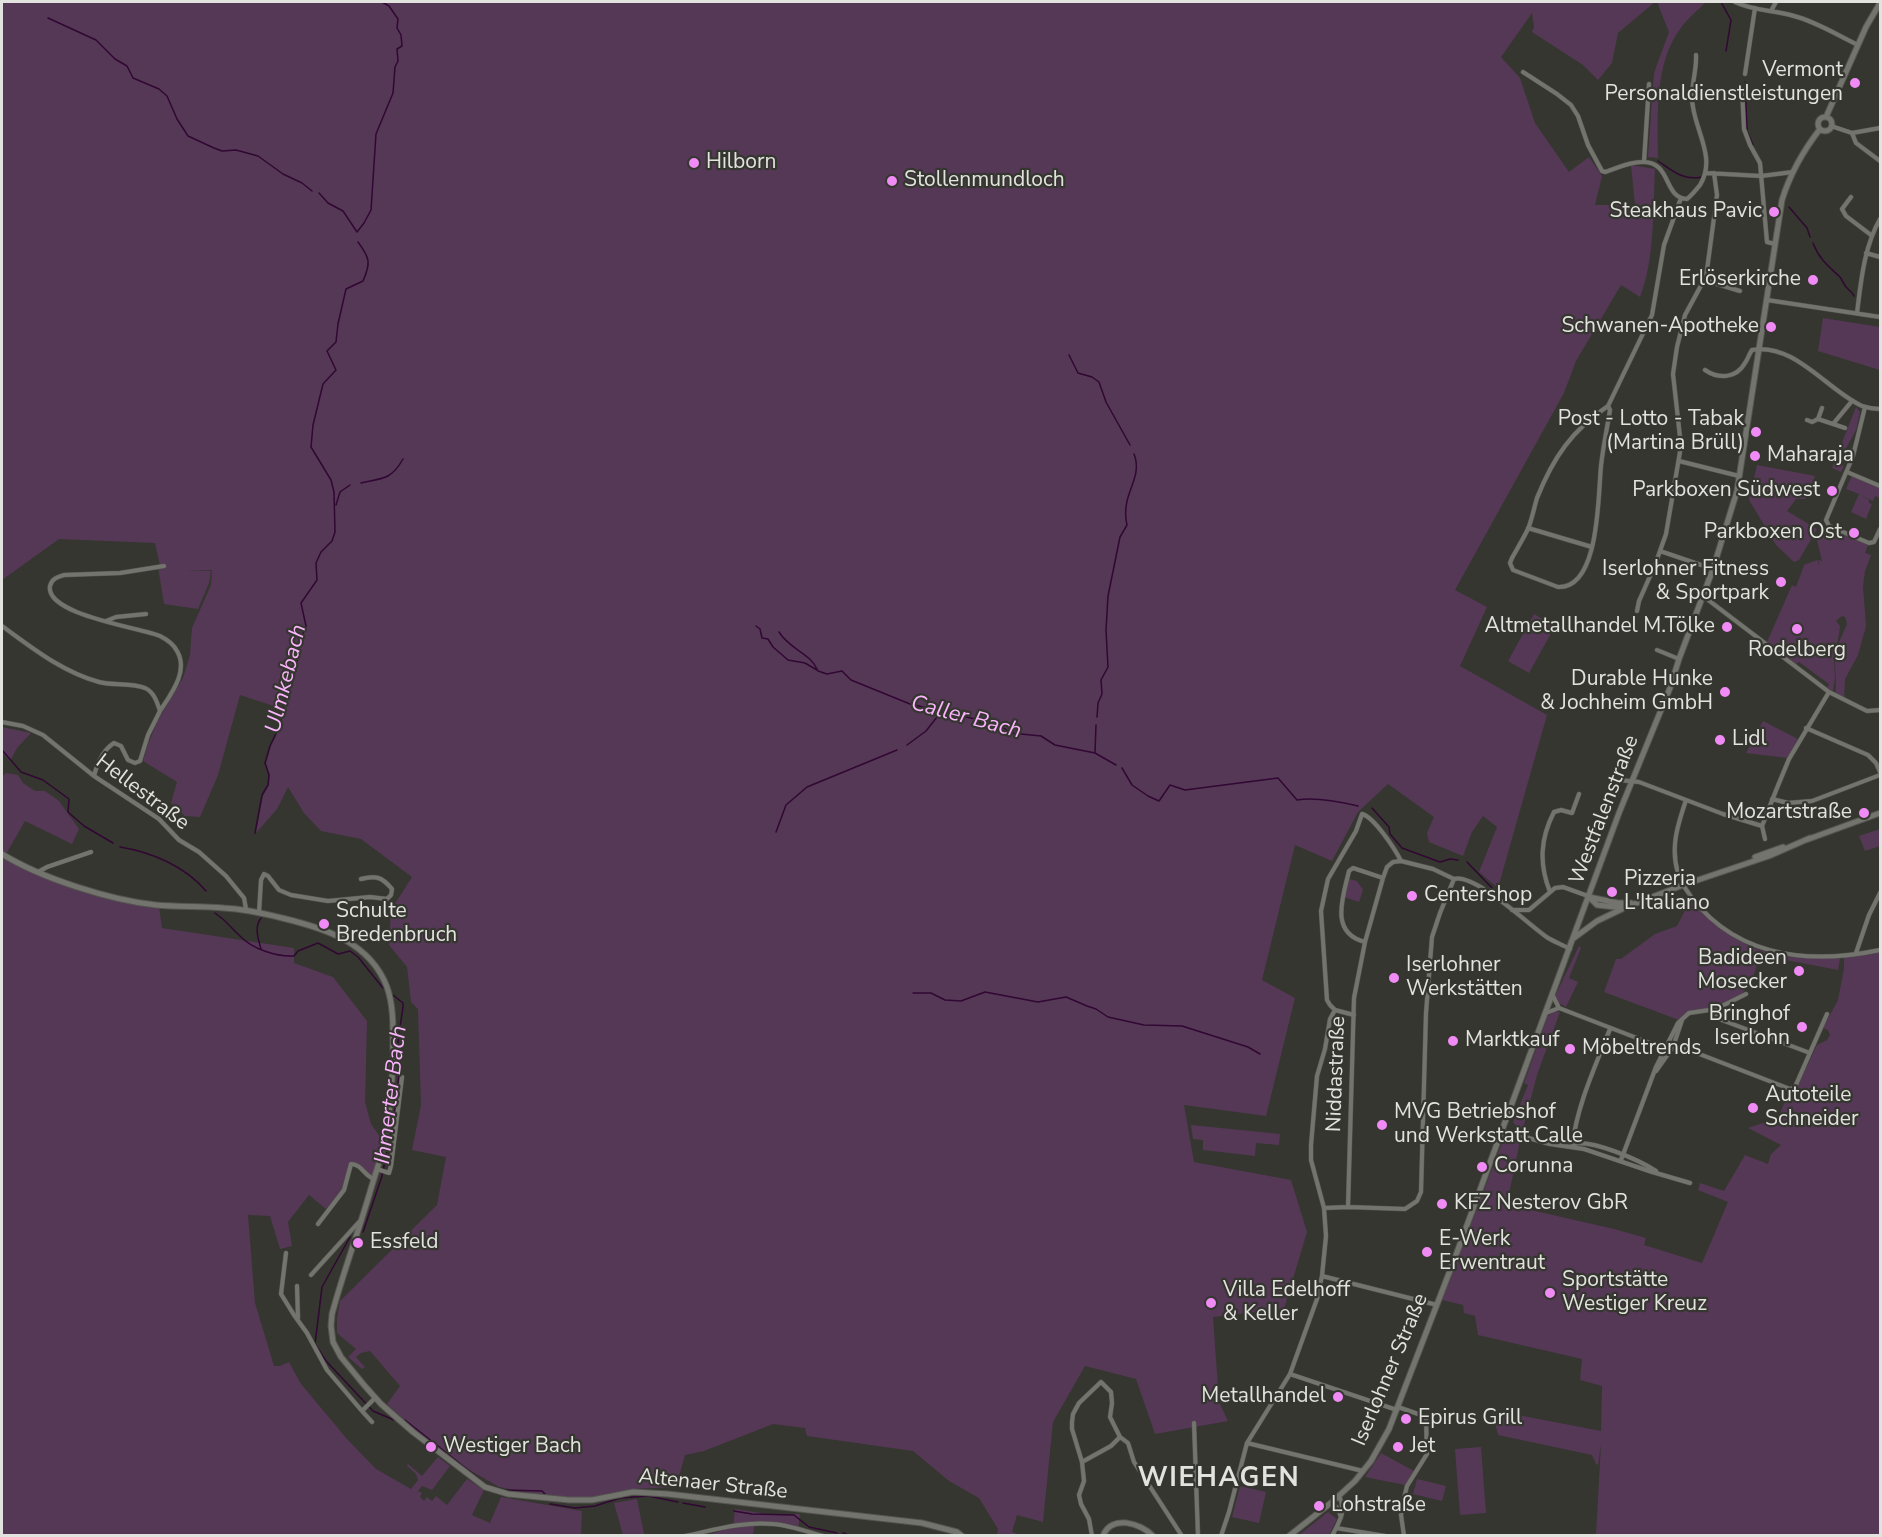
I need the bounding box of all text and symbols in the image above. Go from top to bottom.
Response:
place label: Vermont Personaldienstleistungen [1604,58,1843,108]
marker: Vermont Personaldienstleistungen [1848,76,1862,90]
place label: Hilborn [706,150,776,176]
marker: Hilborn [687,156,701,170]
place label: Stollenmundloch [904,168,1065,194]
marker: Stollenmundloch [885,174,899,188]
place label: Steakhaus Pavic [1610,199,1762,225]
marker: Steakhaus Pavic [1767,205,1781,219]
place label: Erlöserkirche [1679,267,1801,293]
marker: Erlöserkirche [1806,273,1820,287]
place label: Schwanen-Apotheke [1561,314,1759,340]
marker: Schwanen-Apotheke [1764,320,1778,334]
place label: Post - Lotto - Tabak (Martina Brüll) [1558,407,1744,457]
marker: Post - Lotto - Tabak (Martina Brüll) [1749,425,1763,439]
place label: Maharaja [1767,443,1854,469]
marker: Maharaja [1748,449,1762,463]
place label: Parkboxen Südwest [1632,478,1820,504]
marker: Parkboxen Südwest [1825,484,1839,498]
place label: Parkboxen Ost [1704,520,1842,546]
marker: Parkboxen Ost [1847,526,1861,540]
place label: Iserlohner Fitness & Sportpark [1602,557,1769,607]
marker: Iserlohner Fitness & Sportpark [1774,575,1788,589]
place label: Altmetallhandel M.Tölke [1484,614,1715,640]
marker: Altmetallhandel M.Tölke [1720,620,1734,634]
water label: Ulmkebach [261,622,313,736]
marker: Rodelberg [1790,622,1804,636]
place label: Rodelberg [1748,638,1846,664]
place label: Durable Hunke & Jochheim GmbH [1540,667,1713,717]
marker: Durable Hunke & Jochheim GmbH [1718,685,1732,699]
water label: Caller Bach [908,691,1024,745]
place label: Lidl [1732,727,1767,753]
street label: Westfalenstraße [1565,732,1645,888]
marker: Lidl [1713,733,1727,747]
street label: Hellestraße [90,750,194,836]
place label: Mozartstraße [1726,800,1852,826]
marker: Mozartstraße [1857,806,1871,820]
place label: Pizzeria L'Italiano [1624,867,1710,917]
place label: Centershop [1424,883,1532,909]
marker: Pizzeria L'Italiano [1605,885,1619,899]
marker: Centershop [1405,889,1419,903]
place label: Schulte Bredenbruch [336,899,457,949]
marker: Schulte Bredenbruch [317,917,331,931]
place label: Badideen Mosecker [1697,946,1787,996]
place label: Iserlohner Werkstätten [1406,953,1523,1003]
marker: Badideen Mosecker [1792,964,1806,978]
marker: Iserlohner Werkstätten [1387,971,1401,985]
place label: Bringhof Iserlohn [1709,1002,1790,1052]
street label: Niddastraße [1322,1016,1352,1132]
marker: Bringhof Iserlohn [1795,1020,1809,1034]
water label: Ihmerter Bach [370,1024,414,1166]
place label: Marktkauf [1465,1028,1559,1054]
marker: Marktkauf [1446,1034,1460,1048]
place label: Möbeltrends [1582,1036,1701,1062]
marker: Möbeltrends [1563,1042,1577,1056]
place label: Autoteile Schneider [1765,1083,1858,1133]
place label: MVG Betriebshof und Werkstatt Calle [1394,1100,1583,1150]
marker: Autoteile Schneider [1746,1101,1760,1115]
marker: MVG Betriebshof und Werkstatt Calle [1375,1118,1389,1132]
place label: Corunna [1494,1154,1573,1180]
marker: Corunna [1475,1160,1489,1174]
place label: KFZ Nesterov GbR [1454,1191,1628,1217]
marker: KFZ Nesterov GbR [1435,1197,1449,1211]
place label: E-Werk Erwentraut [1439,1227,1545,1277]
place label: Essfeld [370,1230,439,1256]
marker: Essfeld [351,1236,365,1250]
marker: E-Werk Erwentraut [1420,1245,1434,1259]
place label: Sportstätte Westiger Kreuz [1562,1268,1707,1318]
place label: Villa Edelhoff & Keller [1223,1278,1350,1328]
marker: Sportstätte Westiger Kreuz [1543,1286,1557,1300]
street label: Iserlohner Straße [1348,1290,1434,1450]
marker: Villa Edelhoff & Keller [1204,1296,1218,1310]
place label: Metallhandel [1201,1384,1326,1410]
marker: Metallhandel [1331,1390,1345,1404]
place label: Epirus Grill [1418,1406,1522,1432]
marker: Epirus Grill [1399,1412,1413,1426]
place label: Westiger Bach [443,1434,582,1460]
place label: Jet [1410,1434,1435,1460]
marker: Westiger Bach [424,1440,438,1454]
marker: Jet [1391,1440,1405,1454]
district label: WIEHAGEN [1138,1463,1300,1495]
street label: Altenaer Straße [637,1465,789,1505]
place label: Lohstraße [1331,1493,1426,1519]
marker: Lohstraße [1312,1499,1326,1513]

